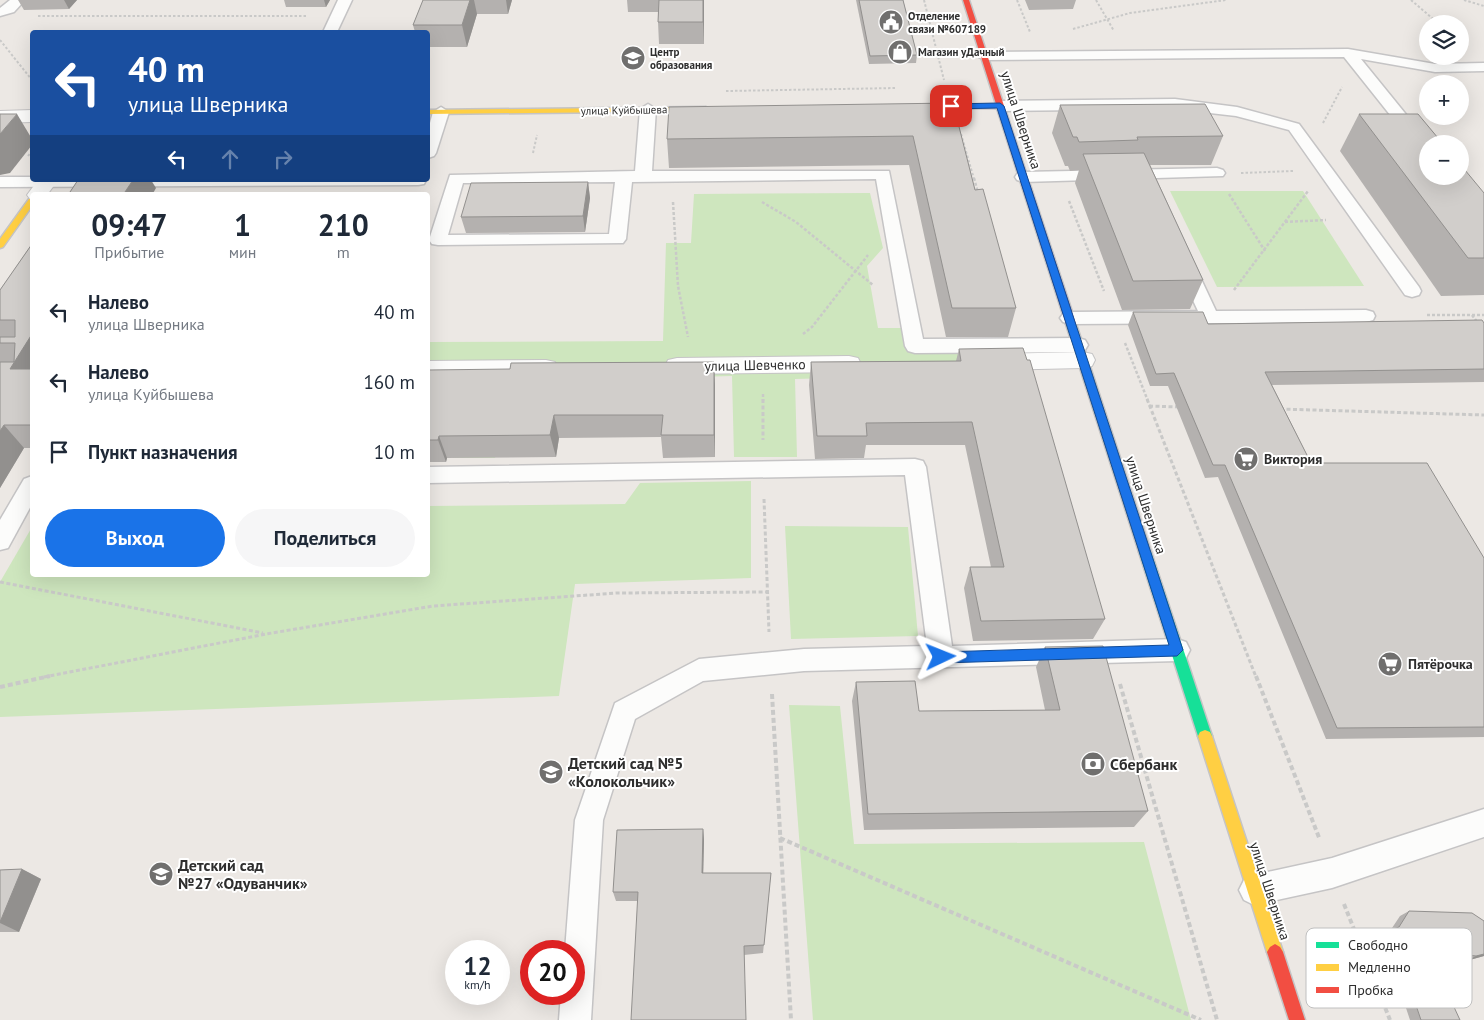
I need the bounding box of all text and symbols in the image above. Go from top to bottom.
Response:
public building icon: Отделение связи №607189 [878,9,904,35]
place label: Отделение связи №607189 [908,9,986,36]
map controls [1419,15,1469,185]
button: layers [1419,15,1469,65]
shop icon: Магазин уДачный [887,39,913,65]
school or university icon: Центр образования [620,45,646,71]
place label: Центр образования [650,45,712,72]
place label: Магазин уДачный [918,45,1005,59]
text: 40 m [128,46,205,92]
icon: left [45,50,110,115]
street label: улица Шверника [997,69,1045,171]
button: + [1419,75,1469,125]
pin [930,85,972,127]
text: улица Шверника [128,90,289,118]
icon: arrive [937,92,965,120]
street label: улица Куйбышева [581,102,667,118]
button: − [1419,135,1469,185]
icon: left [163,145,191,173]
icon: ahead [216,145,244,173]
icon: right [269,145,297,173]
text: 09:47 [91,205,167,244]
text: 1 [234,205,251,244]
text: 210 [318,205,369,244]
text: Прибытие [94,242,165,262]
text: мин [229,242,256,262]
text: m [337,242,350,262]
text: Налево [88,290,149,314]
icon: left [45,298,73,326]
text: 40 m [374,300,415,324]
text: улица Шверника [88,314,205,334]
street label: улица Шевченко [704,355,806,375]
text: Налево [88,360,149,384]
icon: left [45,368,73,396]
text: 160 m [363,370,415,394]
text: улица Куйбышева [88,384,214,404]
icon: arrive [45,438,73,466]
text: Пункт назначения [88,440,238,464]
text: 10 m [374,440,415,464]
supermarket icon: Виктория [1233,446,1259,472]
place label: Виктория [1264,450,1322,468]
street label: улица Шверника [1122,454,1170,556]
button: Выход [45,509,225,567]
button: Поделиться [235,509,415,567]
position arrow [914,630,966,682]
supermarket icon: Пятёрочка [1377,651,1403,677]
place label: Пятёрочка [1408,655,1473,673]
bank icon: Сбербанк [1080,751,1106,777]
place label: Детский сад №5 «Колокольчик» [568,753,683,791]
place label: Сбербанк [1110,754,1177,774]
school or university icon: Детский сад №5 «Колокольчик» [538,759,564,785]
street label: улица Шверника [1246,840,1294,942]
place label: Детский сад №27 «Одуванчик» [178,855,308,893]
school or university icon: Детский сад №27 «Одуванчик» [148,861,174,887]
legend [1306,928,1472,1008]
text: Свободно [1348,936,1408,954]
speed limit sign: 20 [520,940,585,1005]
text: 12 [463,950,492,982]
text: Медленно [1348,958,1411,976]
text: km/h [464,977,491,992]
text: Пробка [1348,981,1393,999]

